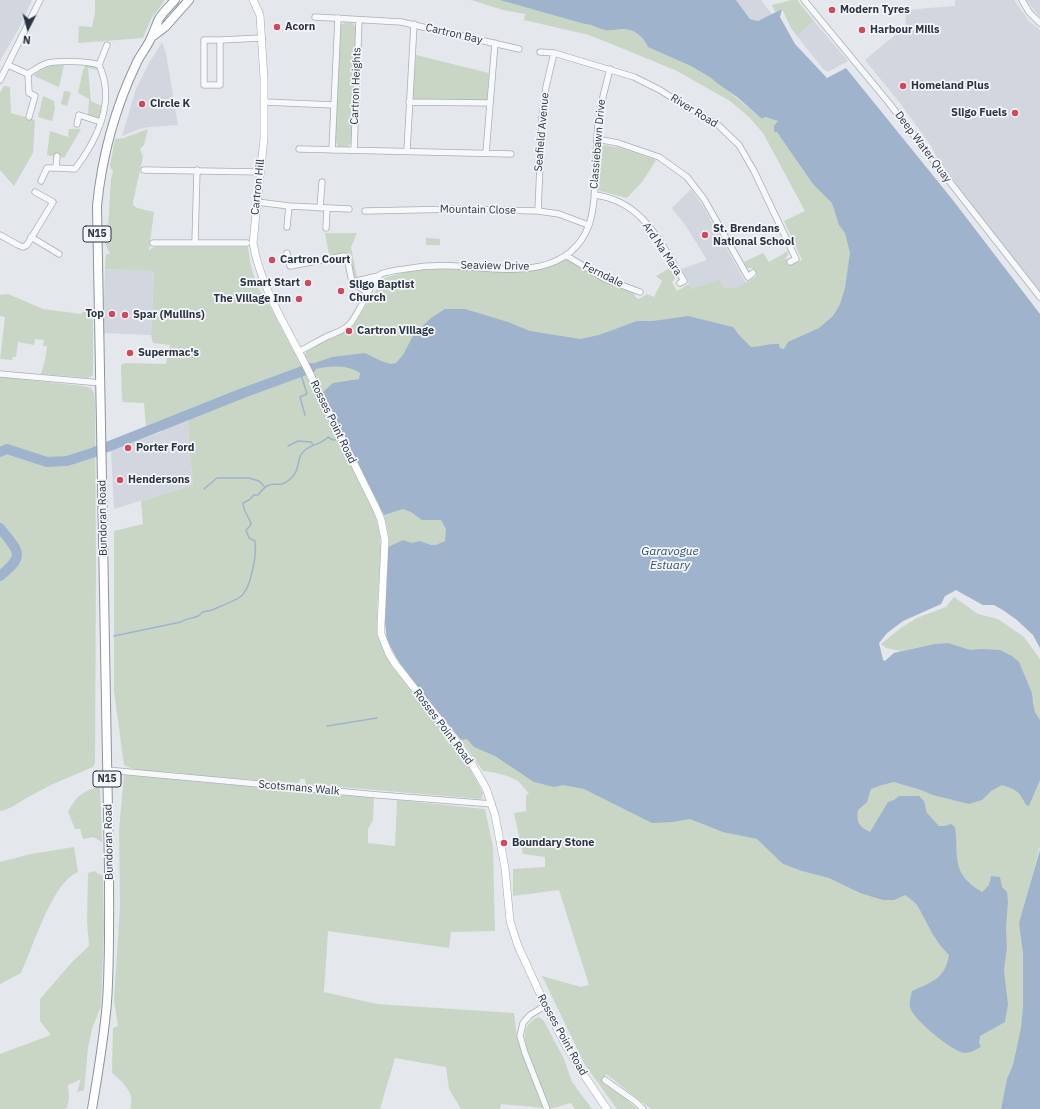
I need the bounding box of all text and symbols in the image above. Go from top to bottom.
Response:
place label: Modern Tyres [840,3,910,17]
marker: Modern Tyres [827,5,837,15]
north arrow [8,8,48,48]
place label: Acorn [285,20,315,34]
street label: Cartron Bay [424,21,484,47]
marker: Acorn [272,22,282,32]
place label: Harbour Mills [870,23,939,37]
marker: Harbour Mills [857,25,867,35]
text: N [22,33,31,47]
street label: Cartron Heights [348,47,364,125]
place label: Homeland Plus [911,79,989,93]
marker: Homeland Plus [898,81,908,91]
street label: River Road [668,91,720,131]
street label: Seafield Avenue [532,92,552,172]
place label: Circle K [150,97,190,111]
marker: Circle K [137,99,147,109]
street label: Classiebawn Drive [587,99,609,189]
place label: Sligo Fuels [951,106,1007,120]
marker: Sligo Fuels [1010,108,1020,118]
street label: Deep Water Quay [892,109,954,185]
street label: Cartron Hill [249,158,267,216]
street label: Mountain Close [440,203,516,217]
street label: Ard Na Mara [639,220,685,278]
place label: St. Brendans National School [713,222,794,248]
road number: N15 [83,226,111,242]
marker: St. Brendans National School [700,230,710,240]
place label: Cartron Court [280,253,350,267]
marker: Cartron Court [267,255,277,265]
street label: Seaview Drive [460,259,530,273]
street label: Ferndale [581,260,625,290]
place label: Smart Start [240,276,300,290]
marker: Smart Start [303,278,313,288]
place label: Sligo Baptist Church [349,278,414,304]
marker: Sligo Baptist Church [336,286,346,296]
place label: The Village Inn [213,292,291,306]
marker: The Village Inn [294,294,304,304]
place label: Top [85,307,104,321]
place label: Spar (Mullins) [133,308,205,322]
marker: Top [107,309,117,319]
marker: Spar (Mullins) [120,310,130,320]
place label: Cartron Village [357,324,434,338]
marker: Cartron Village [344,326,354,336]
place label: Supermac's [138,346,199,360]
marker: Supermac's [125,348,135,358]
street label: Rosses Point Road [307,378,359,466]
place label: Porter Ford [136,441,194,455]
marker: Porter Ford [123,443,133,453]
place label: Hendersons [128,473,190,487]
marker: Hendersons [115,475,125,485]
street label: Bundoran Road [96,480,110,556]
water label: Garavogue Estuary [641,545,699,573]
street label: Rosses Point Road [410,687,476,767]
road number: N15 [93,771,121,787]
street label: Scotsmans Walk [258,778,340,798]
street label: Bundoran Road [102,804,116,880]
place label: Boundary Stone [512,836,595,850]
marker: Boundary Stone [499,838,509,848]
street label: Rosses Point Road [534,992,590,1078]

